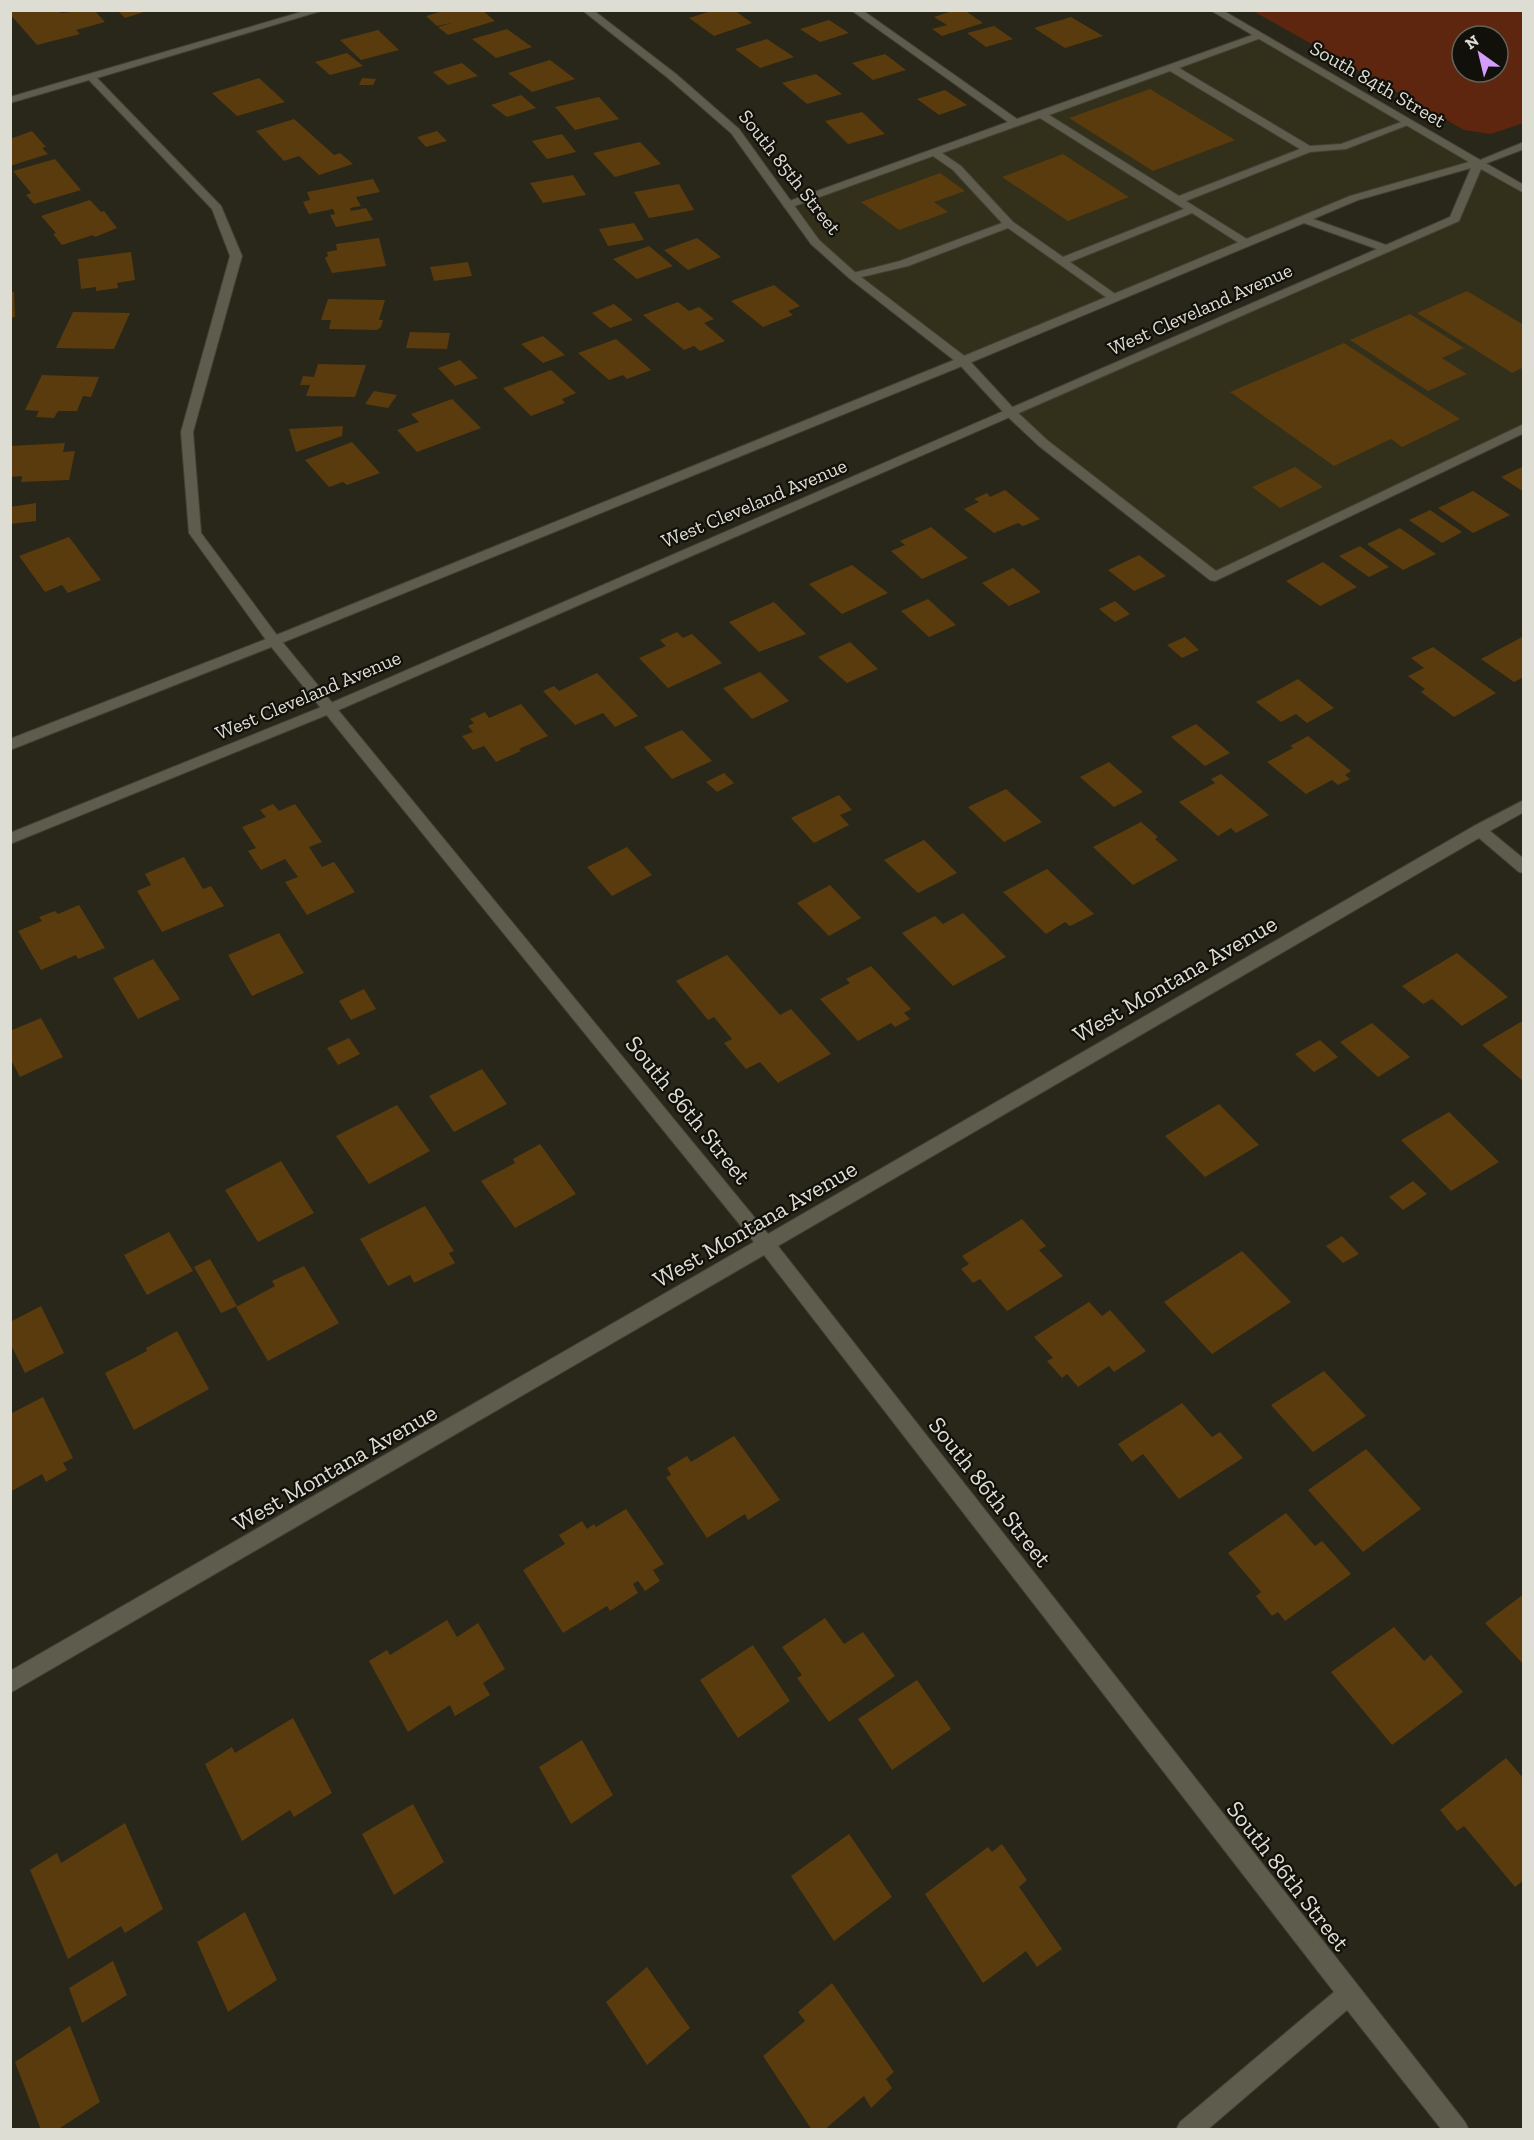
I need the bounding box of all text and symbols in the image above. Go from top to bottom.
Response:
north arrow [1450,24,1510,84]
text: N [1462,31,1482,53]
street label: South 84th Street [1306,36,1450,133]
street label: South 85th Street [734,105,847,240]
street label: West Cleveland Avenue [1104,258,1296,360]
street label: West Cleveland Avenue [658,453,850,553]
street label: West Cleveland Avenue [212,645,404,745]
street label: West Montana Avenue [1068,908,1282,1049]
street label: South 86th Street [620,1030,757,1190]
street label: West Montana Avenue [648,1153,862,1294]
street label: West Montana Avenue [228,1397,442,1538]
street label: South 86th Street [923,1411,1058,1573]
street label: South 86th Street [1221,1795,1356,1957]

